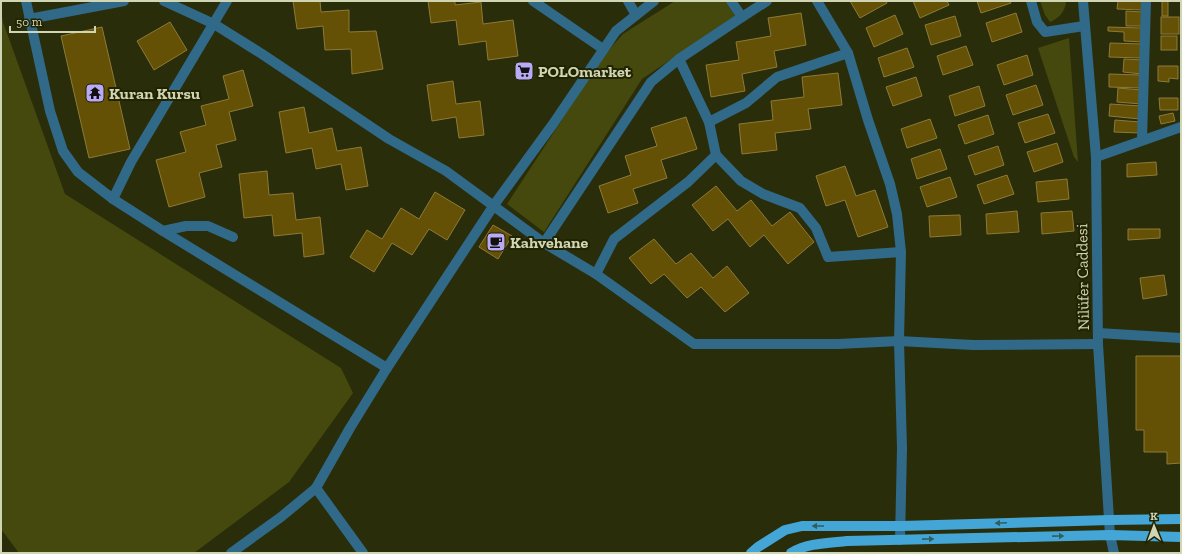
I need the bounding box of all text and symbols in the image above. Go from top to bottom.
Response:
scale bar [10,8,95,34]
text: 50 m [16,15,43,29]
supermarket icon: POLOmarket [513,60,535,82]
place label: POLOmarket [538,62,632,81]
temple icon: Kuran Kursu [84,82,106,104]
place label: Kuran Kursu [109,84,201,103]
street label: Nilüfer Caddesi [1072,223,1093,330]
cafe icon: Kahvehane [485,231,507,253]
place label: Kahvehane [510,233,589,252]
north arrow [1134,506,1174,546]
text: K [1150,510,1158,523]
one-way arrow [994,520,1007,526]
one-way arrow [811,523,824,529]
one-way arrow [1052,533,1065,539]
one-way arrow [922,536,934,543]

